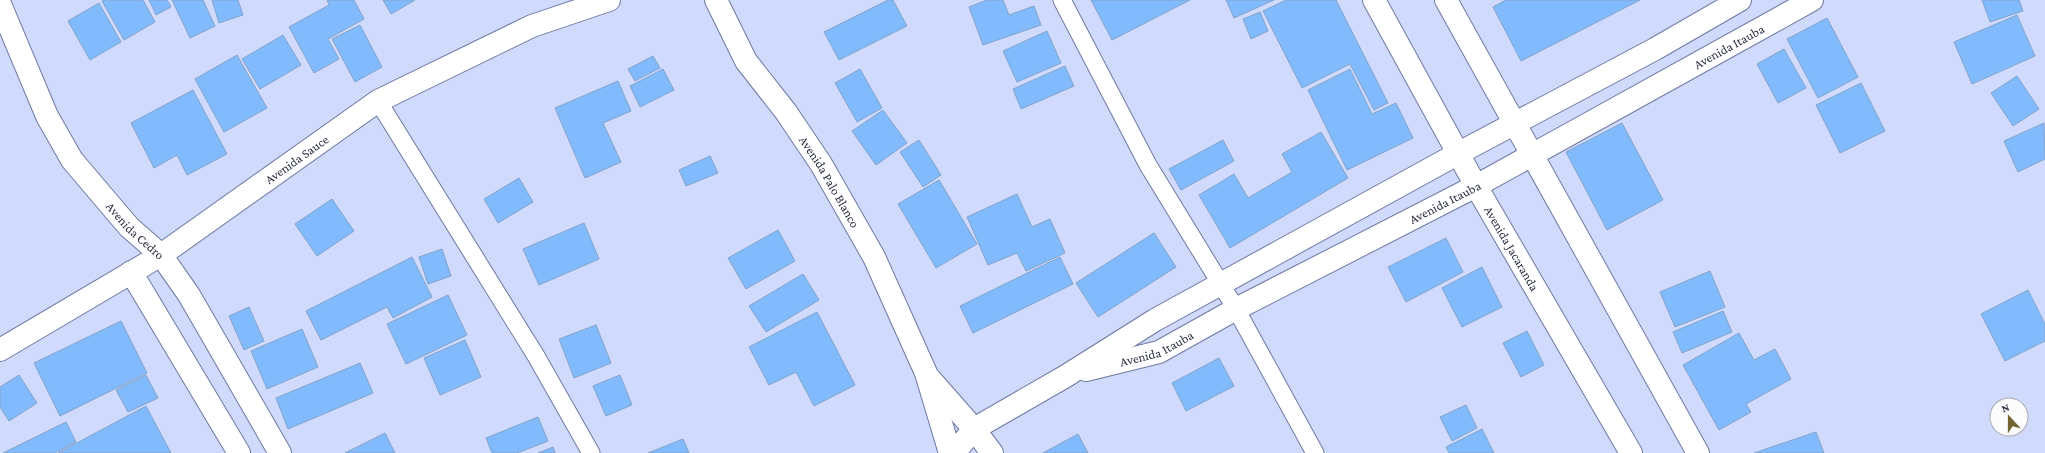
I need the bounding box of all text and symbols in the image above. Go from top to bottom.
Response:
street label: Avenida Itauba [1691,21,1767,72]
street label: Avenida Sauce [262,131,331,187]
street label: Avenida Palo Blanco [797,133,863,230]
street label: Avenida Itauba [1407,177,1483,227]
street label: Avenida Cedro [103,199,168,262]
street label: Avenida Jacaranda [1481,203,1543,293]
street label: Avenida Itauba [1118,327,1196,369]
north arrow [1989,397,2029,437]
text: N [2000,401,2012,415]

